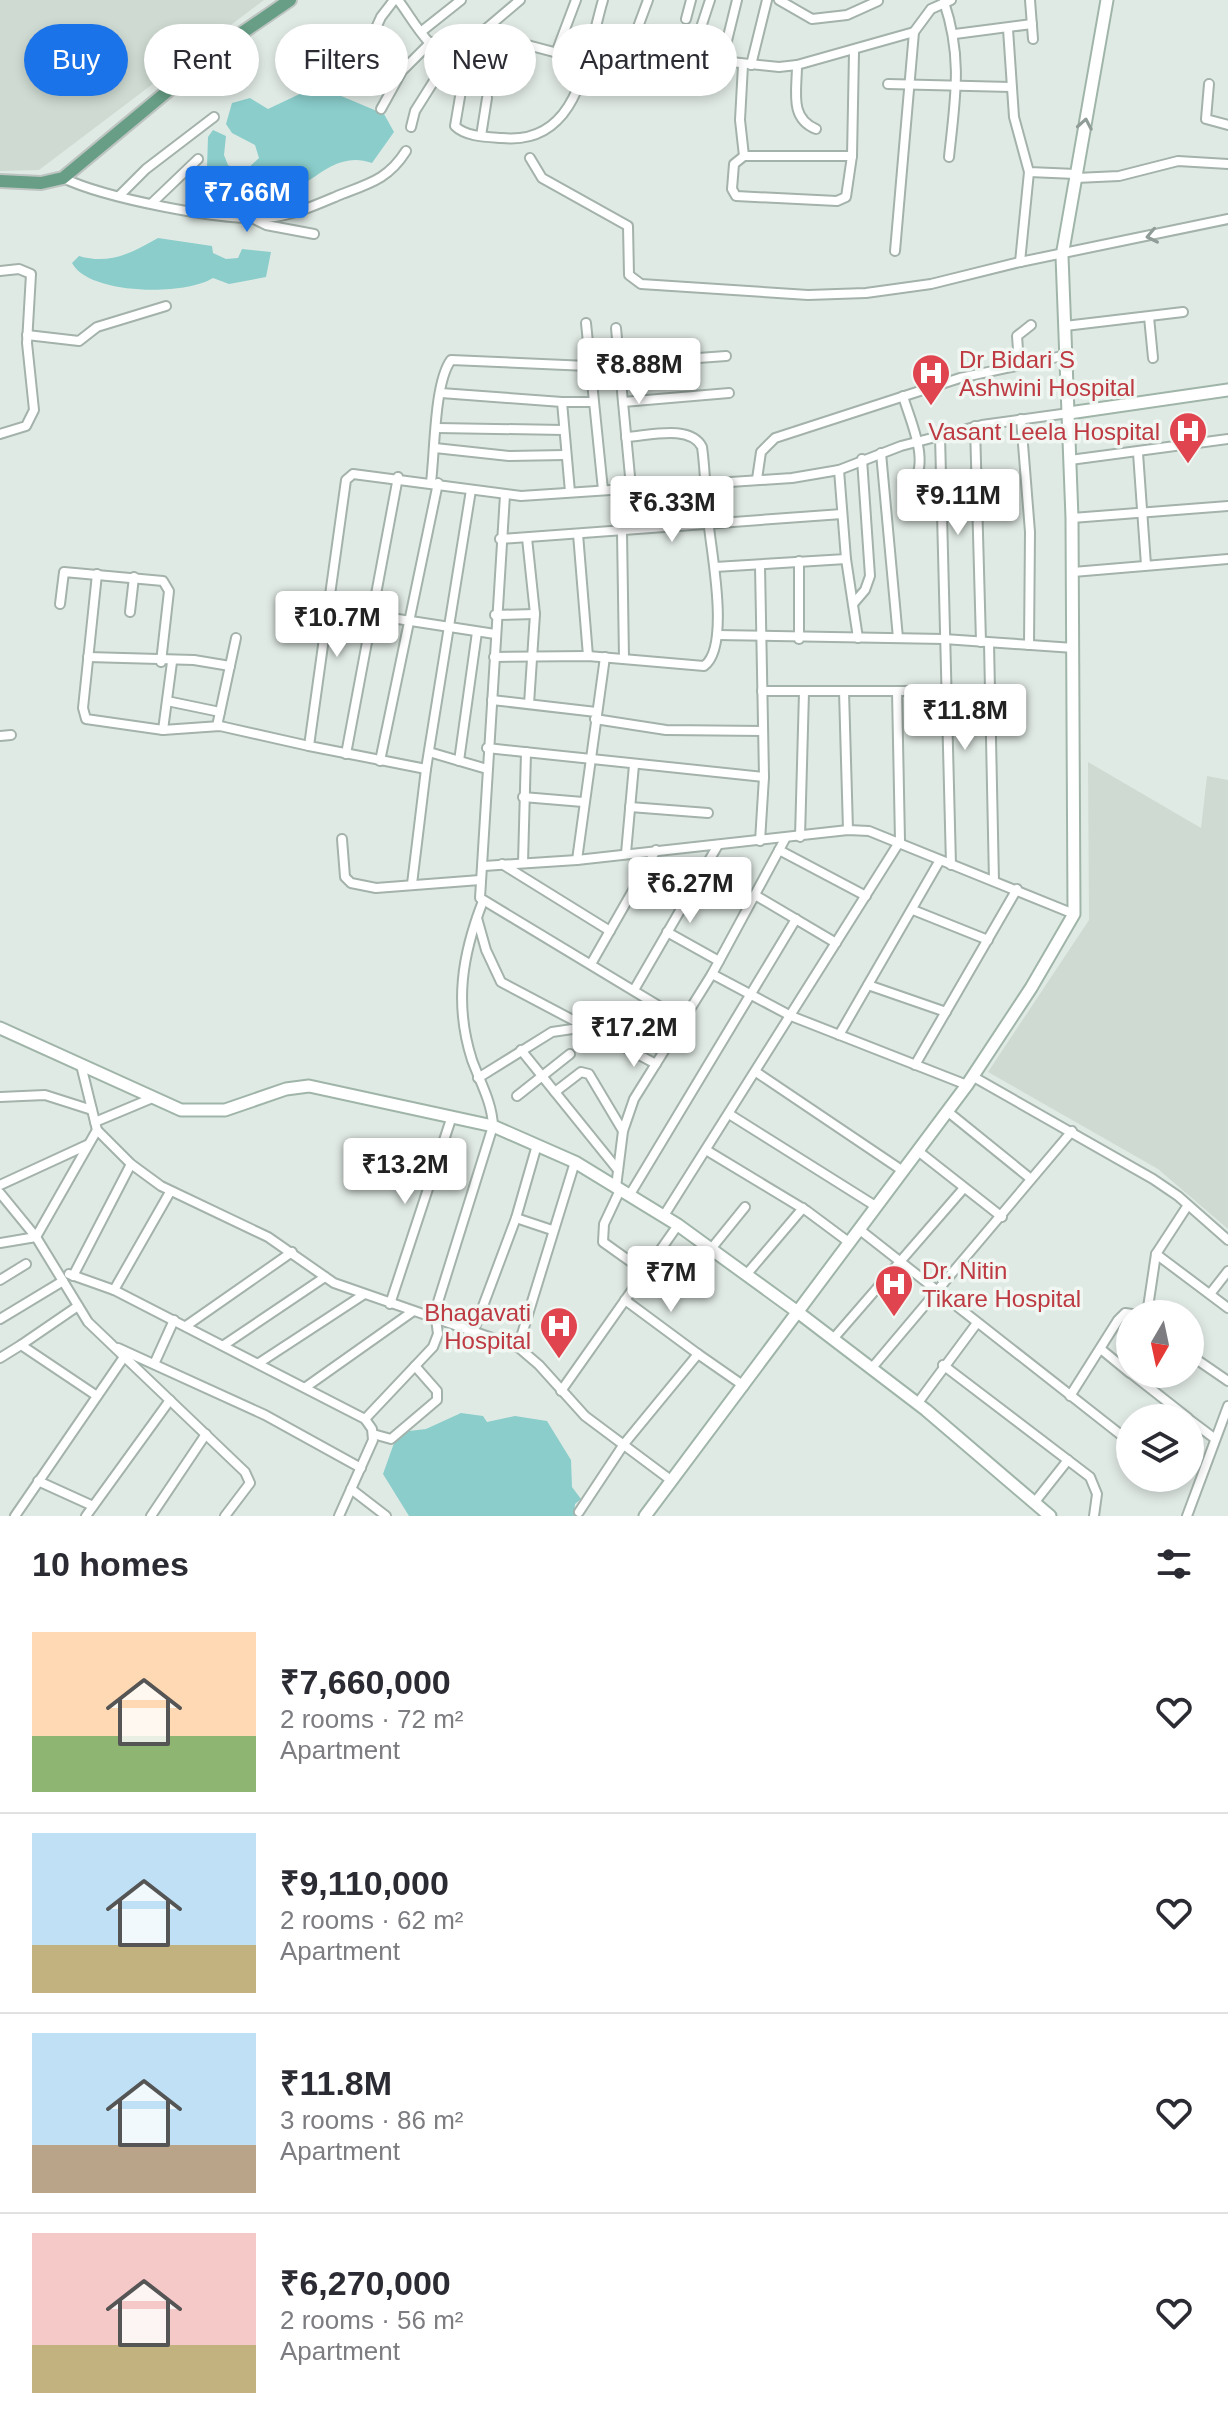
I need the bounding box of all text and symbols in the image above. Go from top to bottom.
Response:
chip: Buy [24,24,128,96]
chip: Rent [144,24,259,96]
chip: Filters [275,24,408,96]
chip: New [424,24,536,96]
chip: Apartment [552,24,737,96]
one-way arrow [1076,117,1093,131]
pin: ₹7.66M [182,166,312,234]
text: ₹7.66M [203,177,291,207]
one-way arrow [1145,227,1159,244]
pin: ₹8.88M [574,338,704,406]
place label: Dr Bidari S Ashwini Hospital [959,346,1135,401]
text: ₹8.88M [595,349,683,379]
hospital icon: Dr Bidari S Ashwini Hospital [910,352,952,407]
hospital icon: Vasant Leela Hospital [1167,410,1209,465]
place label: Vasant Leela Hospital [928,418,1160,445]
pin: ₹9.11M [893,469,1023,537]
pin: ₹6.33M [607,476,737,544]
text: ₹9.11M [915,480,1001,510]
text: ₹6.33M [628,487,716,517]
pin: ₹10.7M [272,591,402,659]
text: ₹10.7M [293,602,381,632]
pin: ₹11.8M [900,684,1030,752]
text: ₹11.8M [922,695,1008,725]
pin: ₹6.27M [625,857,755,925]
text: ₹6.27M [646,868,734,898]
pin: ₹17.2M [569,1001,699,1069]
text: ₹17.2M [590,1012,678,1042]
pin: ₹13.2M [340,1138,470,1206]
text: ₹13.2M [361,1149,449,1179]
pin: ₹7M [632,1246,710,1314]
text: ₹7M [646,1257,697,1287]
place label: Dr. Nitin Tikare Hospital [922,1257,1081,1312]
hospital icon: Dr. Nitin Tikare Hospital [873,1263,915,1318]
place label: Bhagavati Hospital [424,1299,531,1354]
north arrow [1116,1300,1204,1388]
map controls [1116,1300,1204,1492]
hospital icon: Bhagavati Hospital [538,1305,580,1360]
button: layers [1116,1404,1204,1492]
icon: filters [1152,1542,1196,1586]
text: 10 homes [32,1545,189,1583]
text: ₹7,660,000 [280,1663,451,1701]
icon: home [96,1664,192,1760]
icon: heart [1152,1690,1196,1734]
text: 2 rooms · 72 m² [280,1704,464,1734]
text: Apartment [280,1735,400,1765]
text: ₹9,110,000 [280,1864,449,1902]
icon: home [96,1865,192,1961]
icon: heart [1152,1891,1196,1935]
text: 2 rooms · 62 m² [280,1905,464,1935]
text: Apartment [280,1936,400,1966]
text: ₹11.8M [280,2064,392,2102]
icon: home [96,2065,192,2161]
icon: heart [1152,2091,1196,2135]
text: 3 rooms · 86 m² [280,2105,464,2135]
text: Apartment [280,2136,400,2166]
text: ₹6,270,000 [280,2264,451,2302]
icon: home [96,2265,192,2361]
icon: heart [1152,2291,1196,2335]
text: 2 rooms · 56 m² [280,2305,464,2335]
text: Apartment [280,2336,400,2366]

